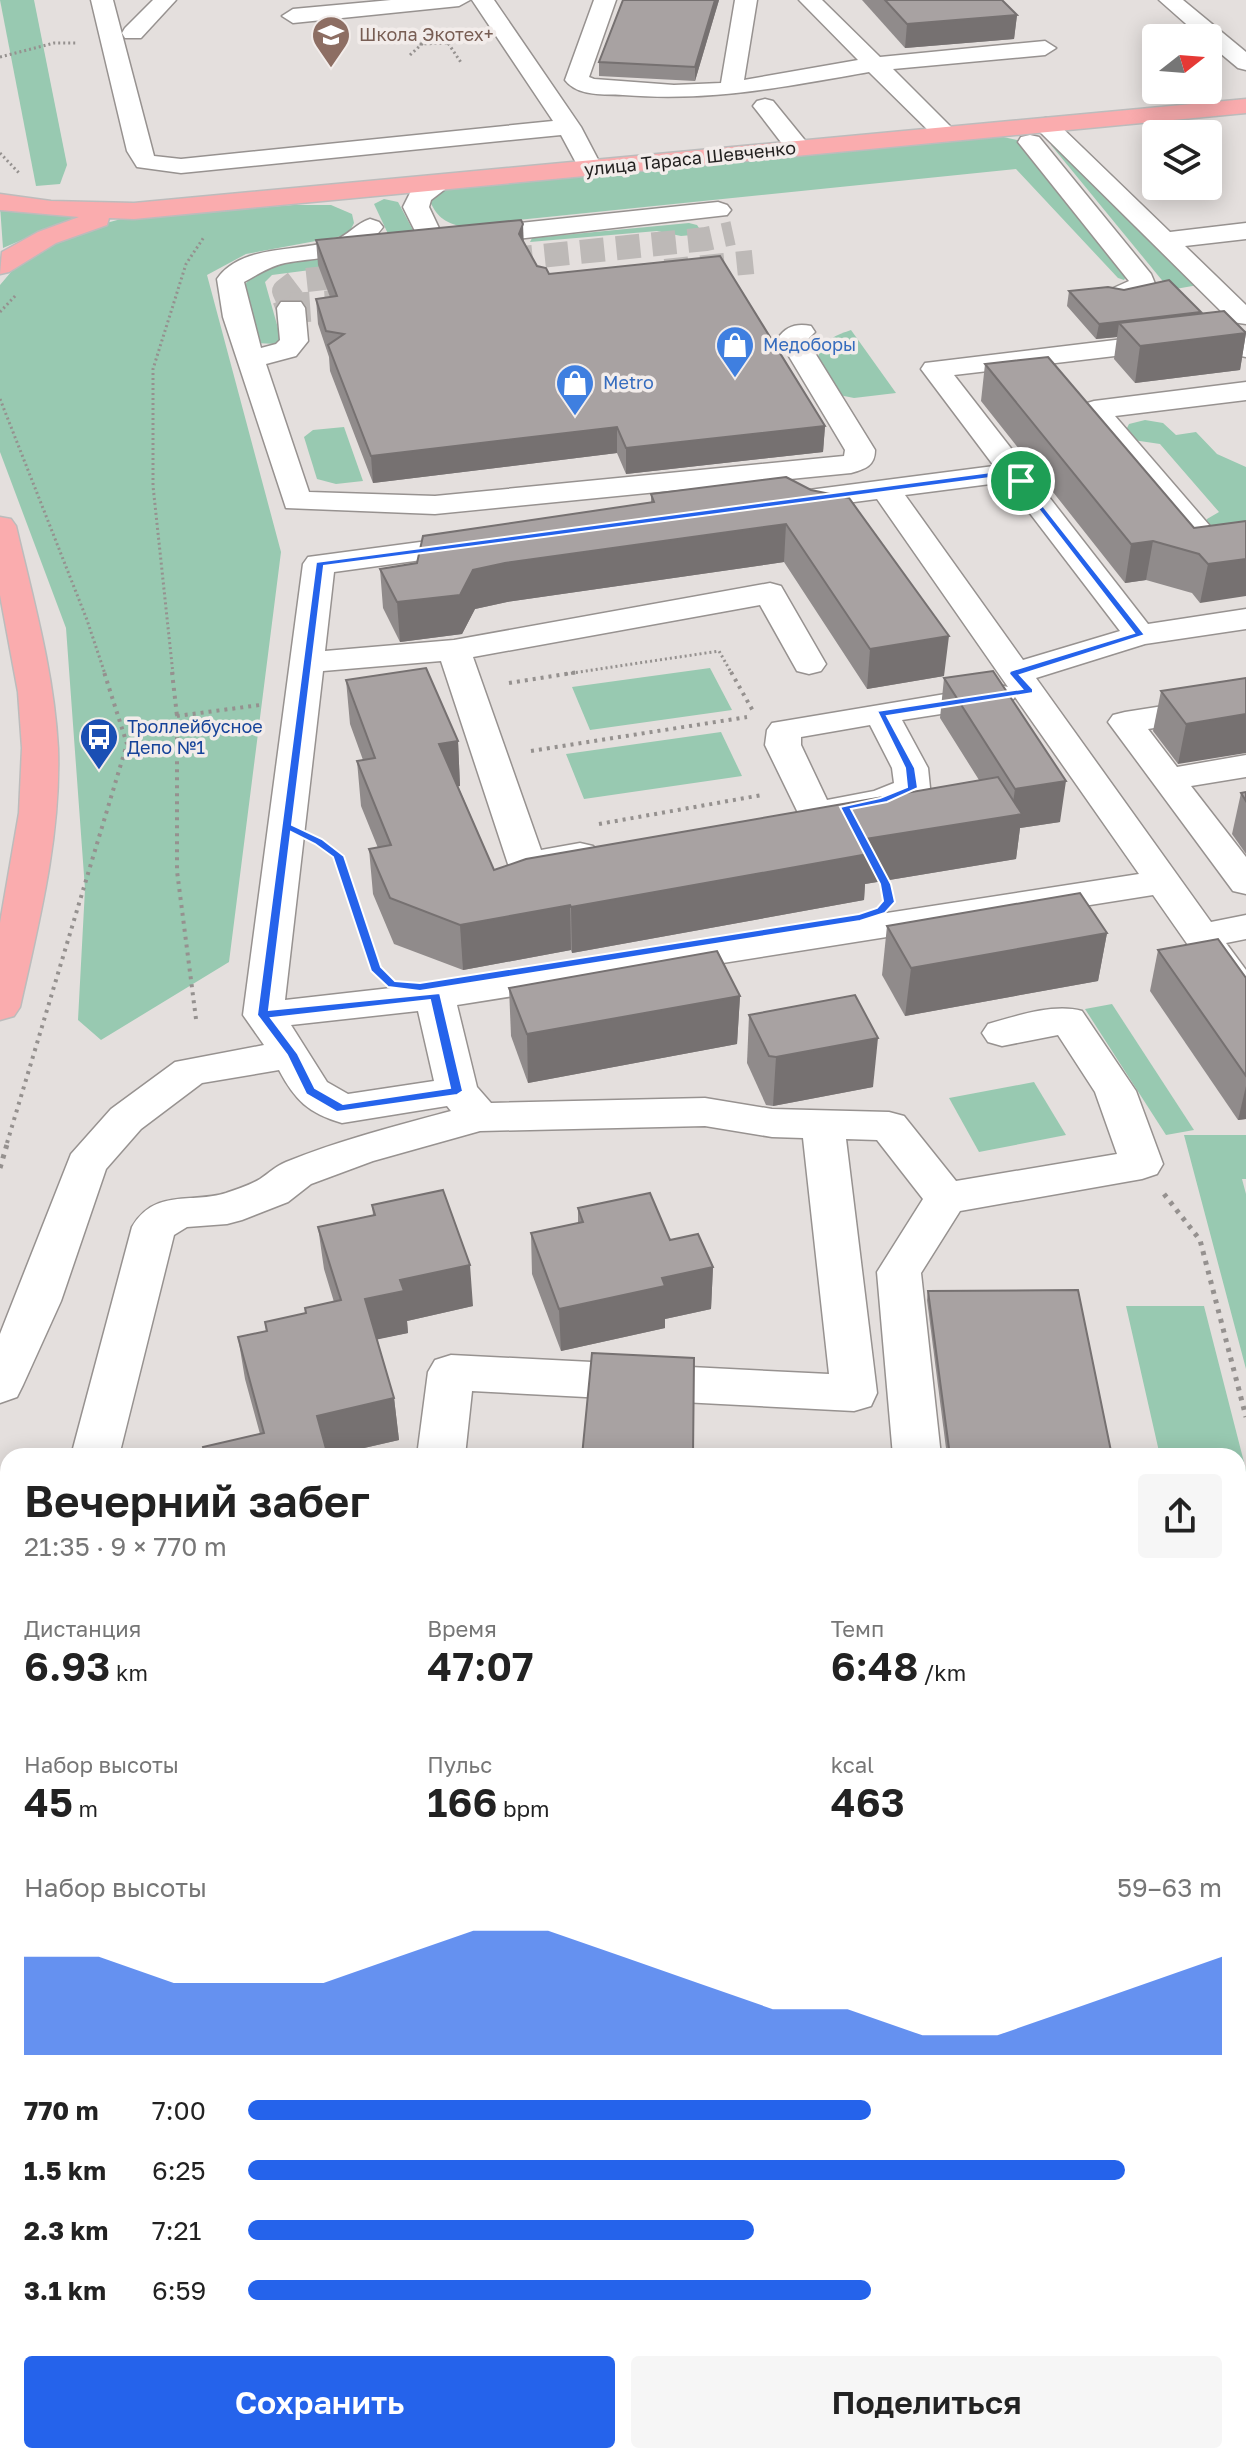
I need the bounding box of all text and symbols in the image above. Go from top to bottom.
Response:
school or university icon: Школа Экотех+ [310,14,352,69]
place label: Школа Экотех+ [359,23,494,45]
north arrow [1142,24,1222,104]
map controls [1142,24,1222,200]
button: layers [1142,120,1222,200]
street label: улица Тараса Шевченко [583,136,797,180]
shop icon: Медоборы [714,324,756,379]
place label: Медоборы [763,333,856,355]
shop icon: Metro [554,362,596,417]
place label: Metro [603,371,654,393]
pin [987,447,1055,515]
icon: arrive [999,459,1043,503]
place label: Троллейбусное Депо №1 [127,715,263,758]
bus stop icon: Троллейбусное Депо №1 [78,716,120,771]
text: Вечерний забег [24,1474,370,1527]
button: share [1138,1474,1222,1558]
text: 21:35 · 9 × 770 m [24,1531,227,1562]
text: Дистанция [24,1615,141,1642]
text: Время [427,1615,497,1642]
text: Темп [831,1615,884,1642]
text: 6.93 [24,1642,110,1690]
text: 47:07 [427,1642,534,1690]
text: 6:48 [831,1642,918,1690]
text: km [110,1659,148,1686]
text: /km [918,1659,966,1686]
text: Набор высоты [24,1751,179,1778]
text: Пульс [427,1751,492,1778]
text: kcal [831,1751,874,1778]
text: 45 [24,1778,73,1826]
text: 166 [427,1778,497,1826]
text: 463 [831,1778,905,1826]
text: m [73,1795,98,1822]
text: bpm [497,1795,549,1822]
text: Набор высоты [24,1872,207,1903]
text: 59–63 m [1117,1872,1222,1903]
text: 770 m [24,2095,99,2126]
text: 7:00 [152,2095,206,2126]
text: 1.5 km [24,2155,106,2186]
text: 6:25 [152,2155,206,2186]
text: 2.3 km [24,2215,108,2246]
text: 7:21 [152,2215,201,2246]
text: 3.1 km [24,2275,106,2306]
text: 6:59 [152,2275,206,2306]
button: Сохранить [24,2356,615,2448]
button: Поделиться [631,2356,1222,2448]

